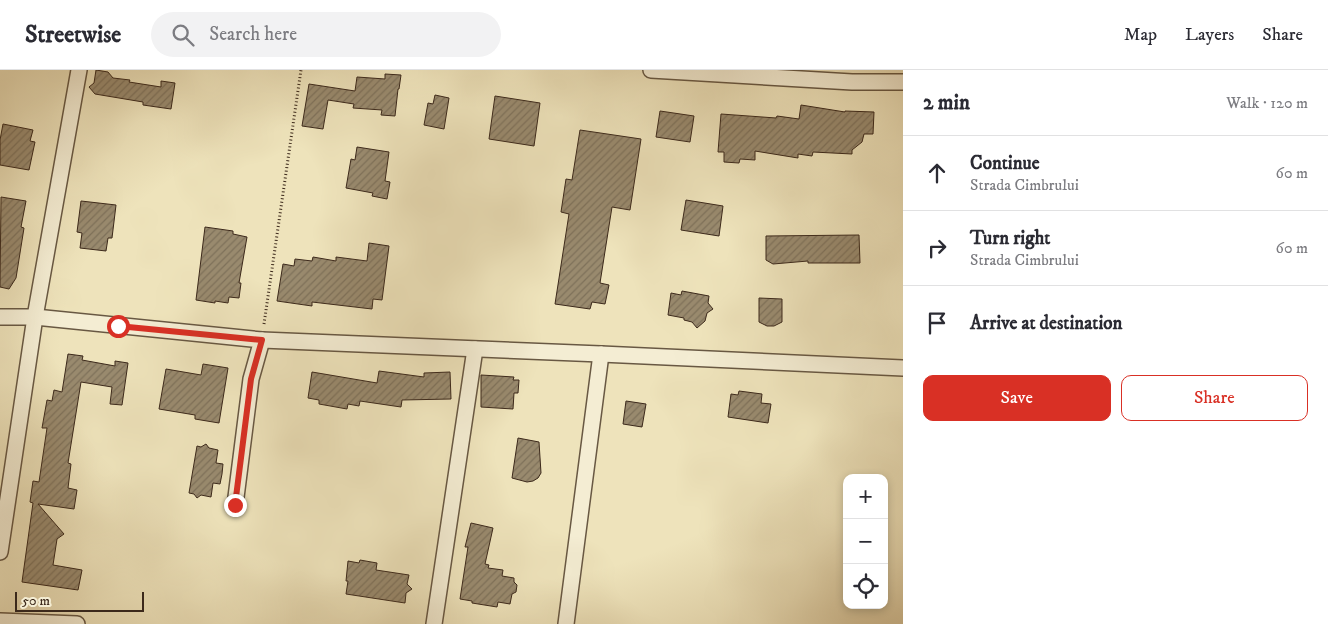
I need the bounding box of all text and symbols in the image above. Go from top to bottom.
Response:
search box [151,12,501,57]
text: Streetwise [25,20,121,50]
icon: search [169,21,197,49]
text: Search here [209,23,297,46]
text: Map [1124,24,1157,46]
text: Layers [1185,24,1234,46]
text: Share [1262,24,1303,46]
text: 2 min [923,90,970,116]
text: Walk · 120 m [1226,93,1308,113]
text: Continue [970,152,1040,175]
icon: ahead [923,159,951,187]
text: 60 m [1276,163,1308,183]
text: Strada Cimbrului [970,175,1079,195]
text: Turn right [970,227,1050,250]
icon: right [923,234,951,262]
text: 60 m [1276,238,1308,258]
text: Strada Cimbrului [970,250,1079,270]
icon: arrive [923,309,951,337]
text: Arrive at destination [970,312,1122,335]
route start [107,315,130,338]
button: Save [923,375,1111,421]
button: Share [1121,375,1308,421]
map controls [843,474,888,609]
button: + [843,474,888,519]
route end [224,494,247,517]
button: − [843,519,888,564]
button: locate [843,564,888,609]
scale bar [15,589,144,612]
text: 50 m [22,592,50,610]

